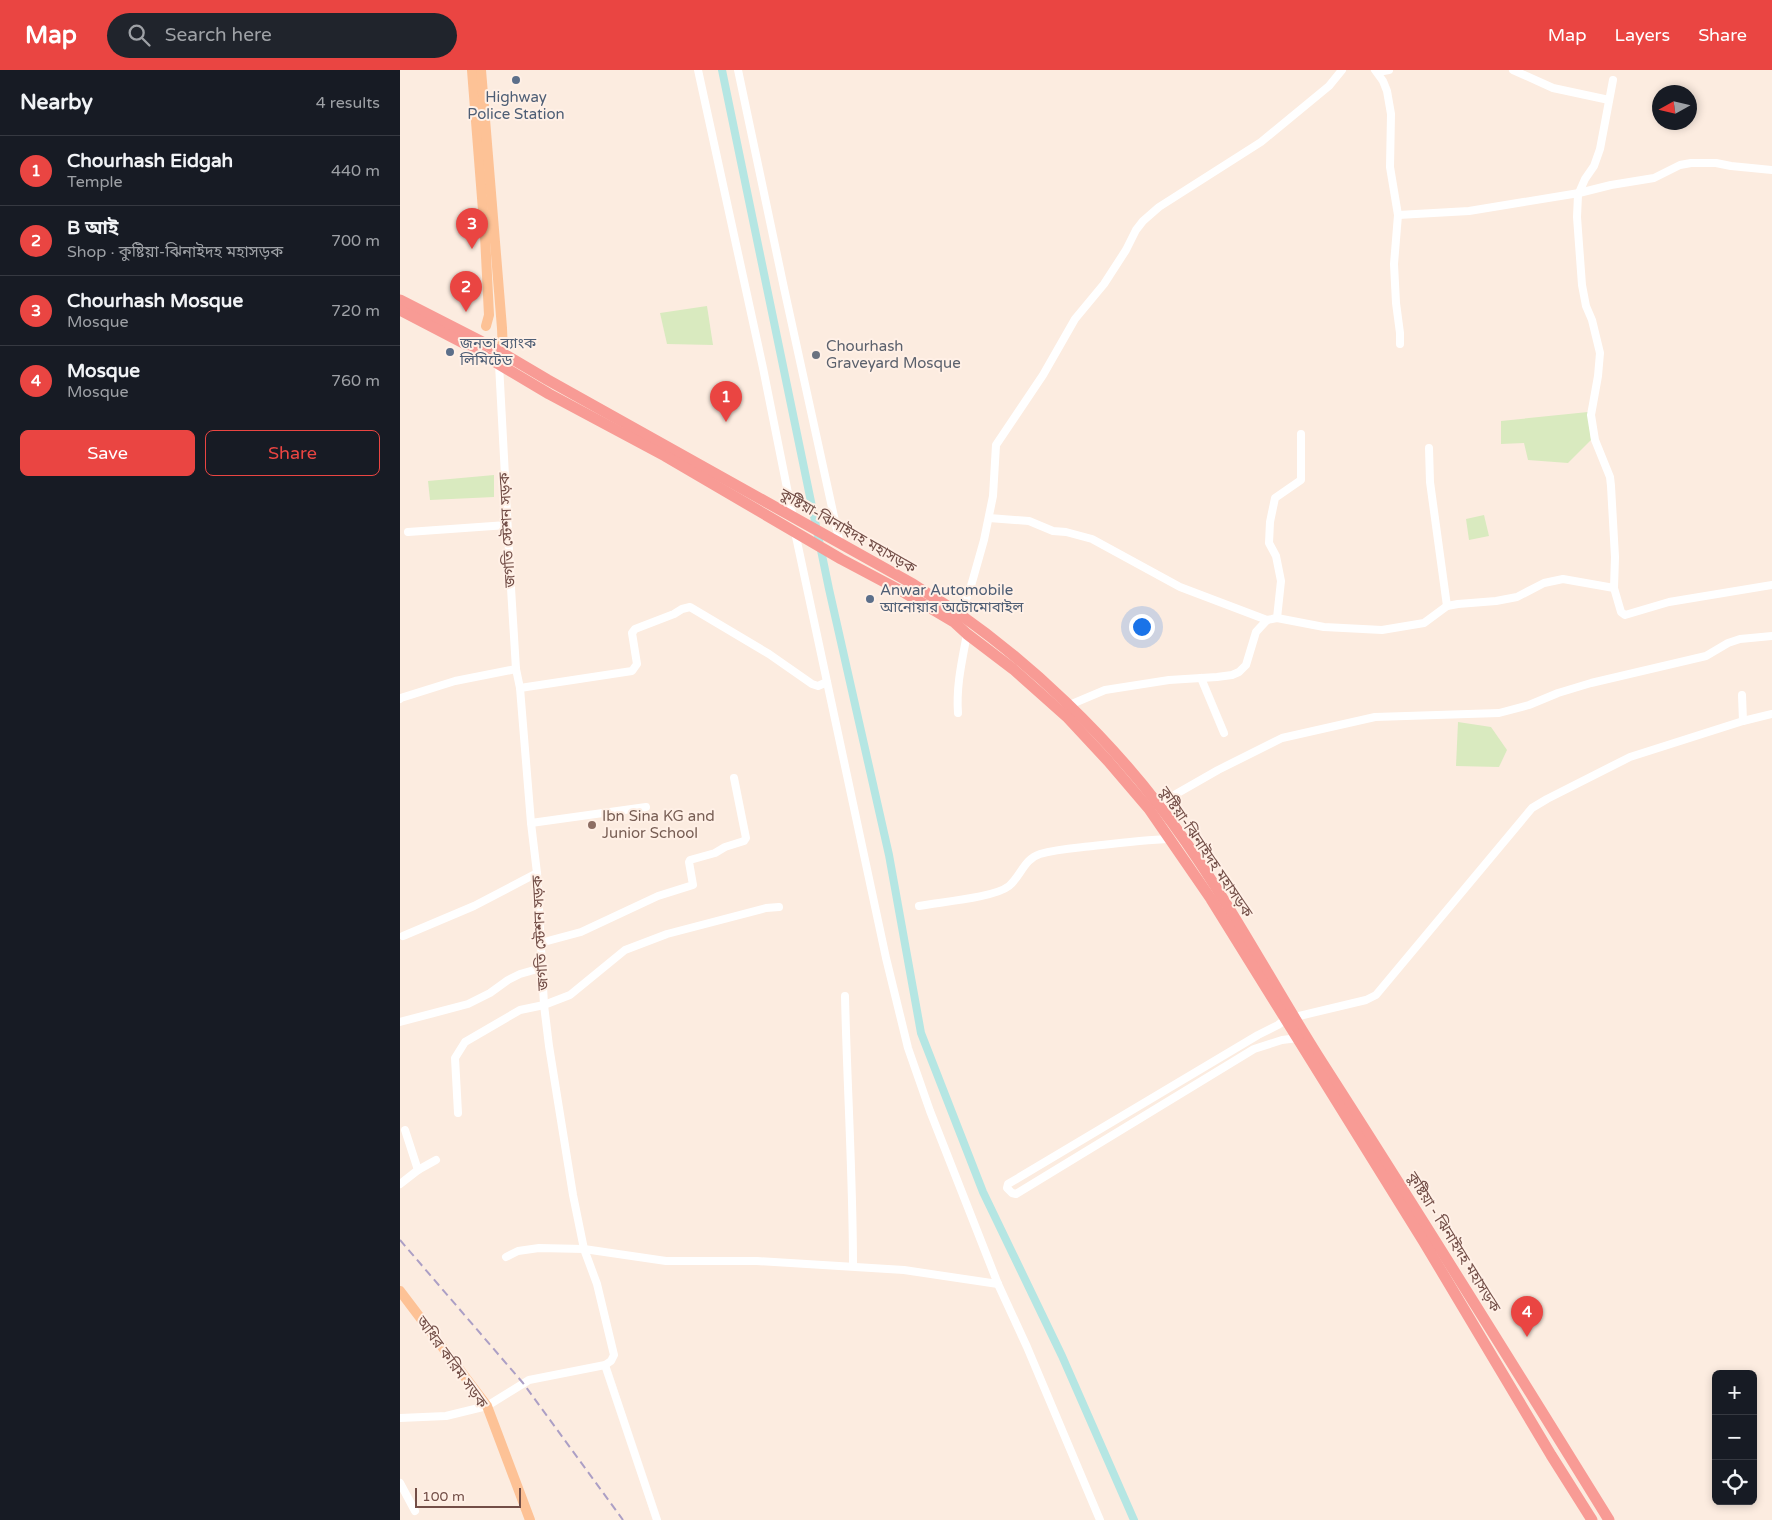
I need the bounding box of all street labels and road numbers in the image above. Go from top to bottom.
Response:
street label: জগতি স্টেশন সড়ক [495,471,519,589]
street label: কুষ্টিয়া-ঝিনাইদহ মহাসড়ক [776,484,920,578]
street label: কুষ্টিয়া-ঝিনাইদহ মহাসড়ক [1155,782,1257,922]
street label: জগতি স্টেশন সড়ক [528,874,552,992]
street label: কুষ্টিয়া - ঝিনাইদহ মহাসড়ক [1403,1168,1505,1316]
street label: অধির করিম সড়ক [412,1312,492,1412]

